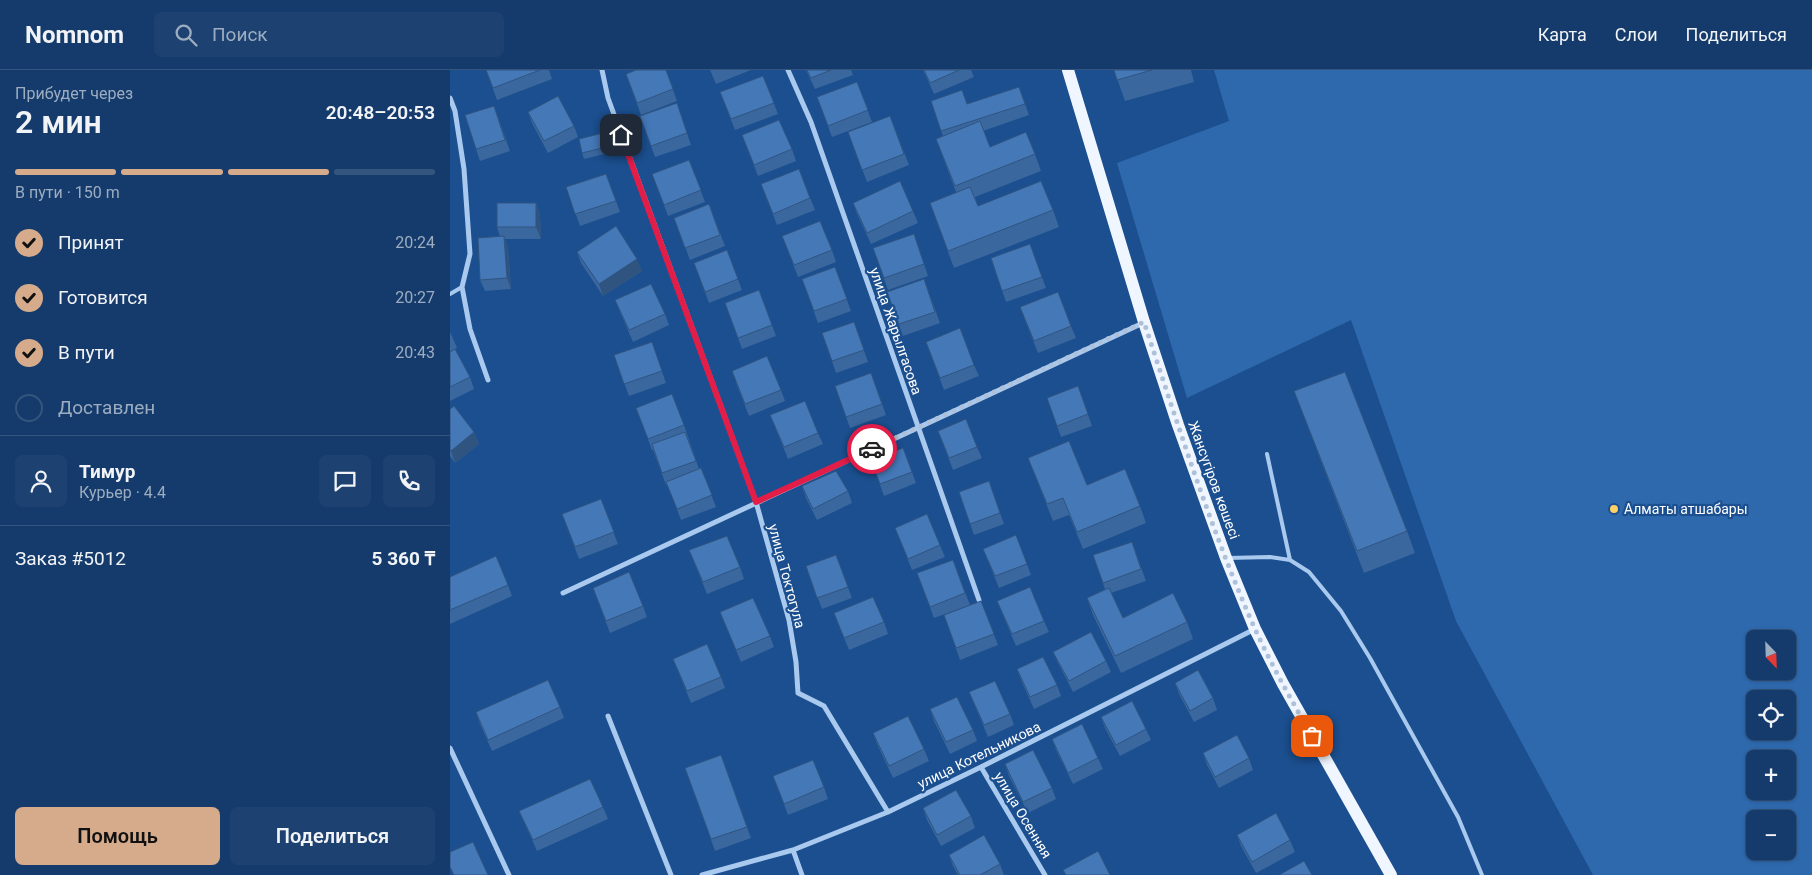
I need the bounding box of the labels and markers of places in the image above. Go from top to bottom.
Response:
pin [600,114,642,156]
place label: Алматы атшабары [1624,501,1748,517]
marker: Алматы атшабары [1608,503,1620,515]
pin [1291,715,1333,757]

